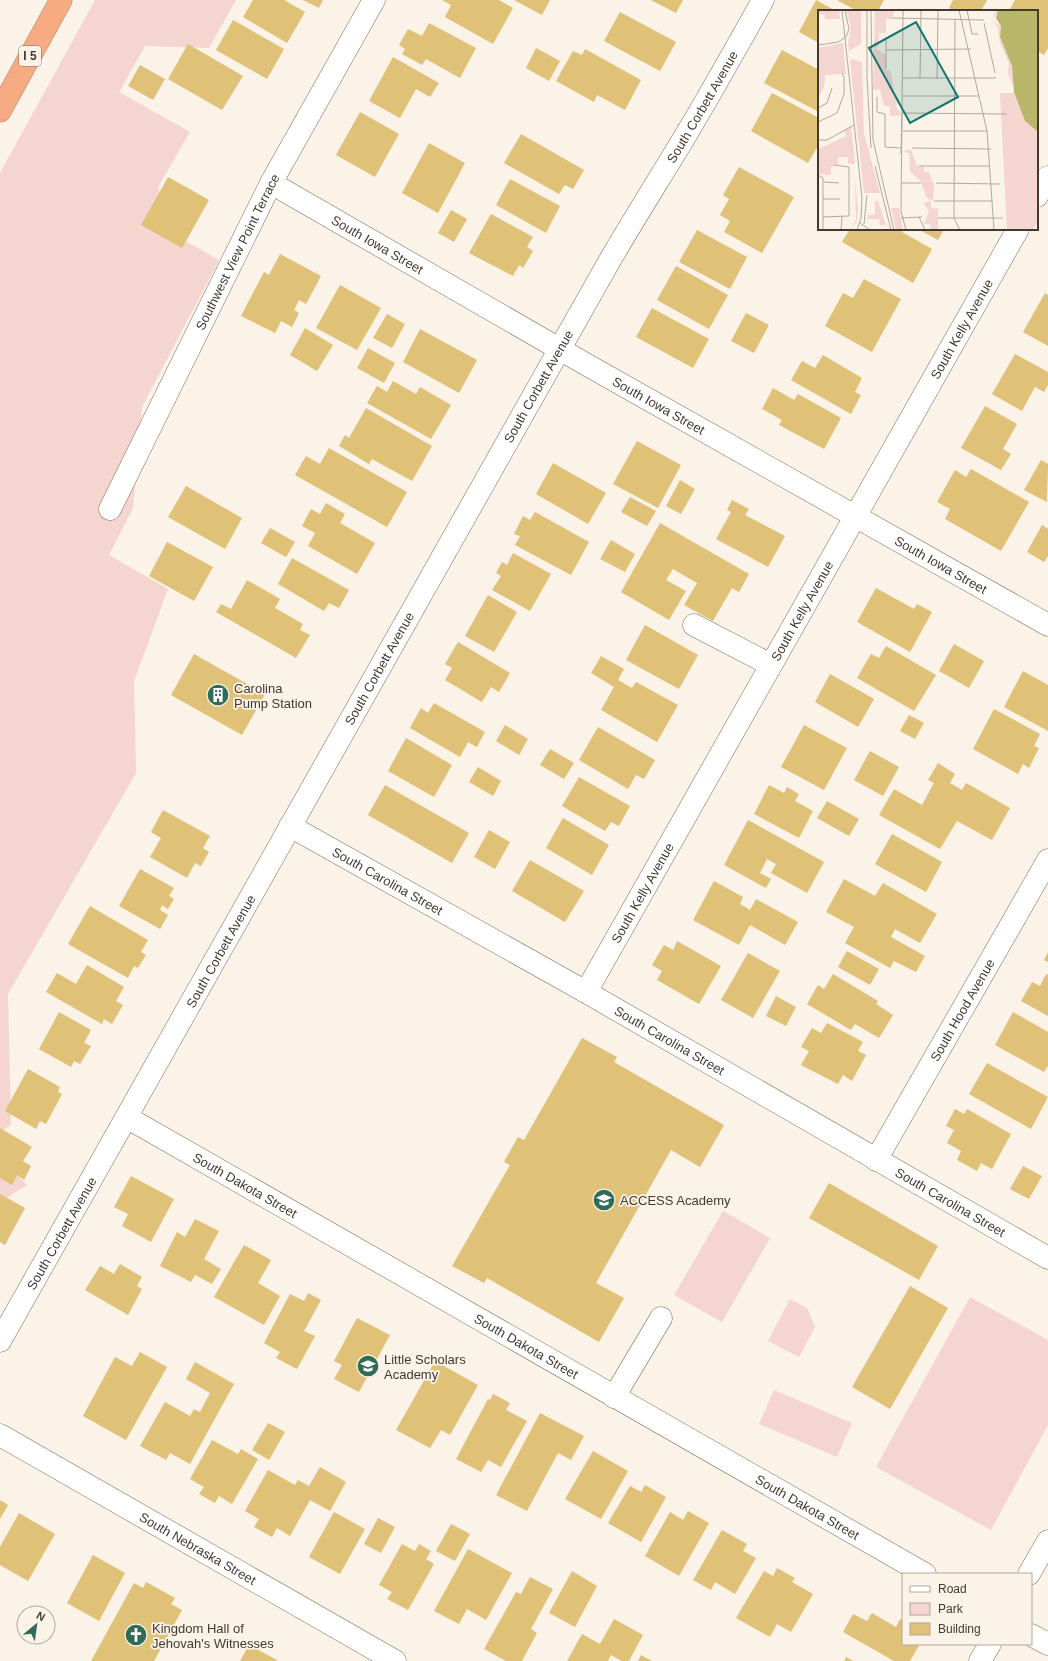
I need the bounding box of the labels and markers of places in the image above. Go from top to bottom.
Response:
place label: Carolina Pump Station [234,681,312,711]
building icon: Carolina Pump Station [205,682,231,708]
school or university icon: ACCESS Academy [591,1187,617,1213]
place label: ACCESS Academy [620,1193,731,1208]
place label: Little Scholars Academy [384,1352,466,1382]
school or university icon: Little Scholars Academy [355,1353,381,1379]
place label: Kingdom Hall of Jehovah's Witnesses [152,1621,274,1651]
church icon: Kingdom Hall of Jehovah's Witnesses [123,1622,149,1648]

